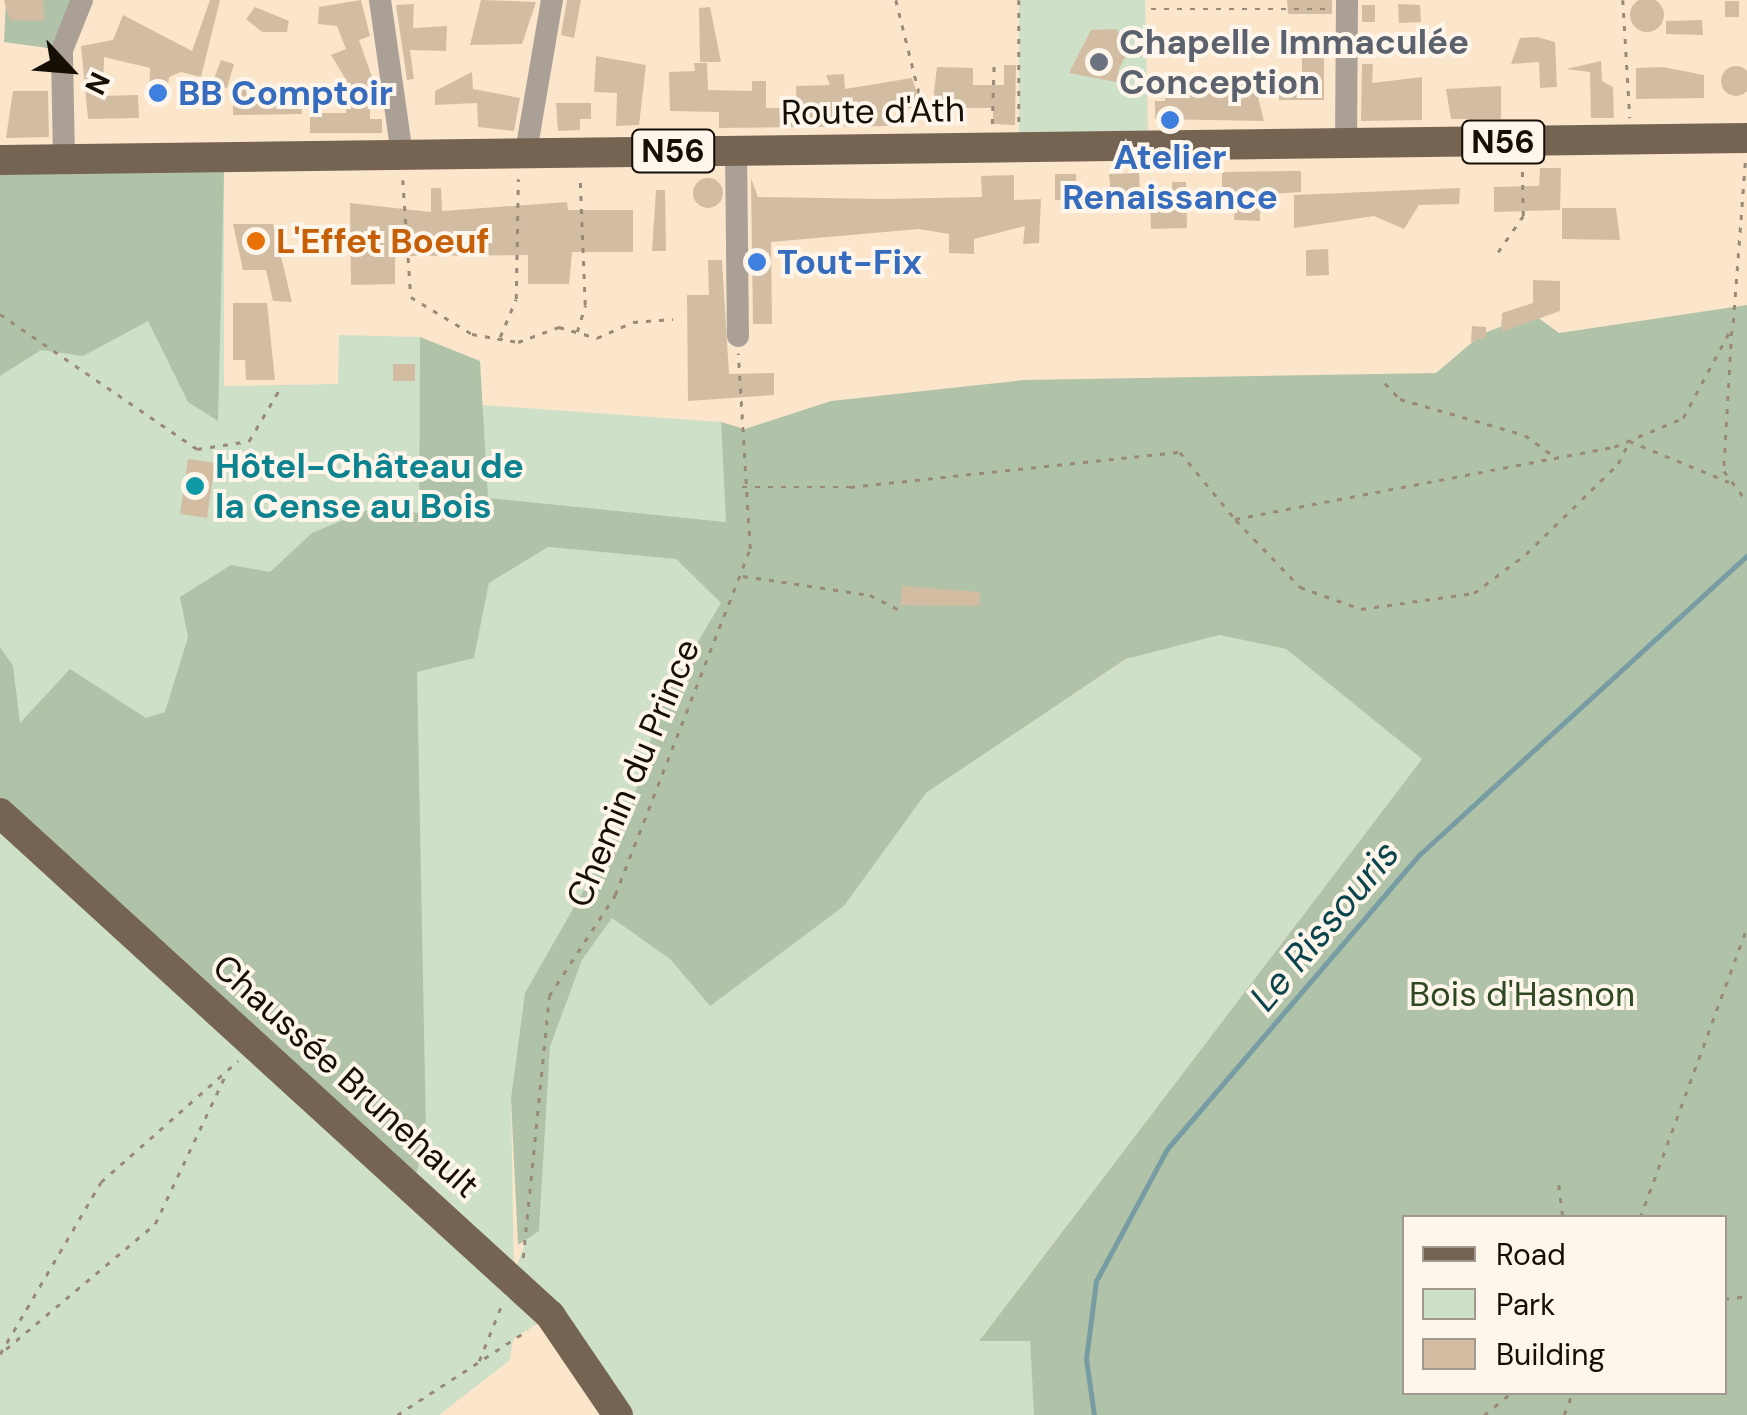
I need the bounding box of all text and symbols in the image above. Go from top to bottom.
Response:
north arrow [20,20,120,120]
place label: Chapelle Immaculée Conception [1119,21,1469,103]
marker: Chapelle Immaculée Conception [1088,51,1110,73]
text: N [76,66,119,101]
place label: BB Comptoir [178,72,393,114]
marker: BB Comptoir [147,82,169,104]
street label: Route d'Ath [781,88,965,134]
marker: Atelier Renaissance [1159,109,1181,131]
road number: N56 [1460,115,1546,169]
road number: N56 [630,124,716,178]
place label: Atelier Renaissance [1062,136,1278,218]
place label: L'Effet Boeuf [276,220,489,262]
marker: L'Effet Boeuf [245,230,267,252]
place label: Tout-Fix [777,241,922,283]
marker: Tout-Fix [746,251,768,273]
place label: Hôtel-Château de la Cense au Bois [215,445,524,527]
marker: Hôtel-Château de la Cense au Bois [184,475,206,497]
street label: Chemin du Prince [558,633,708,913]
water label: Le Rissouris [1241,832,1409,1020]
street label: Chaussée Brunehault [204,946,488,1206]
park label: Bois d'Hasnon [1409,973,1635,1015]
legend [1402,1215,1727,1395]
text: Road [1496,1235,1566,1274]
text: Park [1496,1285,1555,1324]
text: Building [1496,1335,1605,1374]

